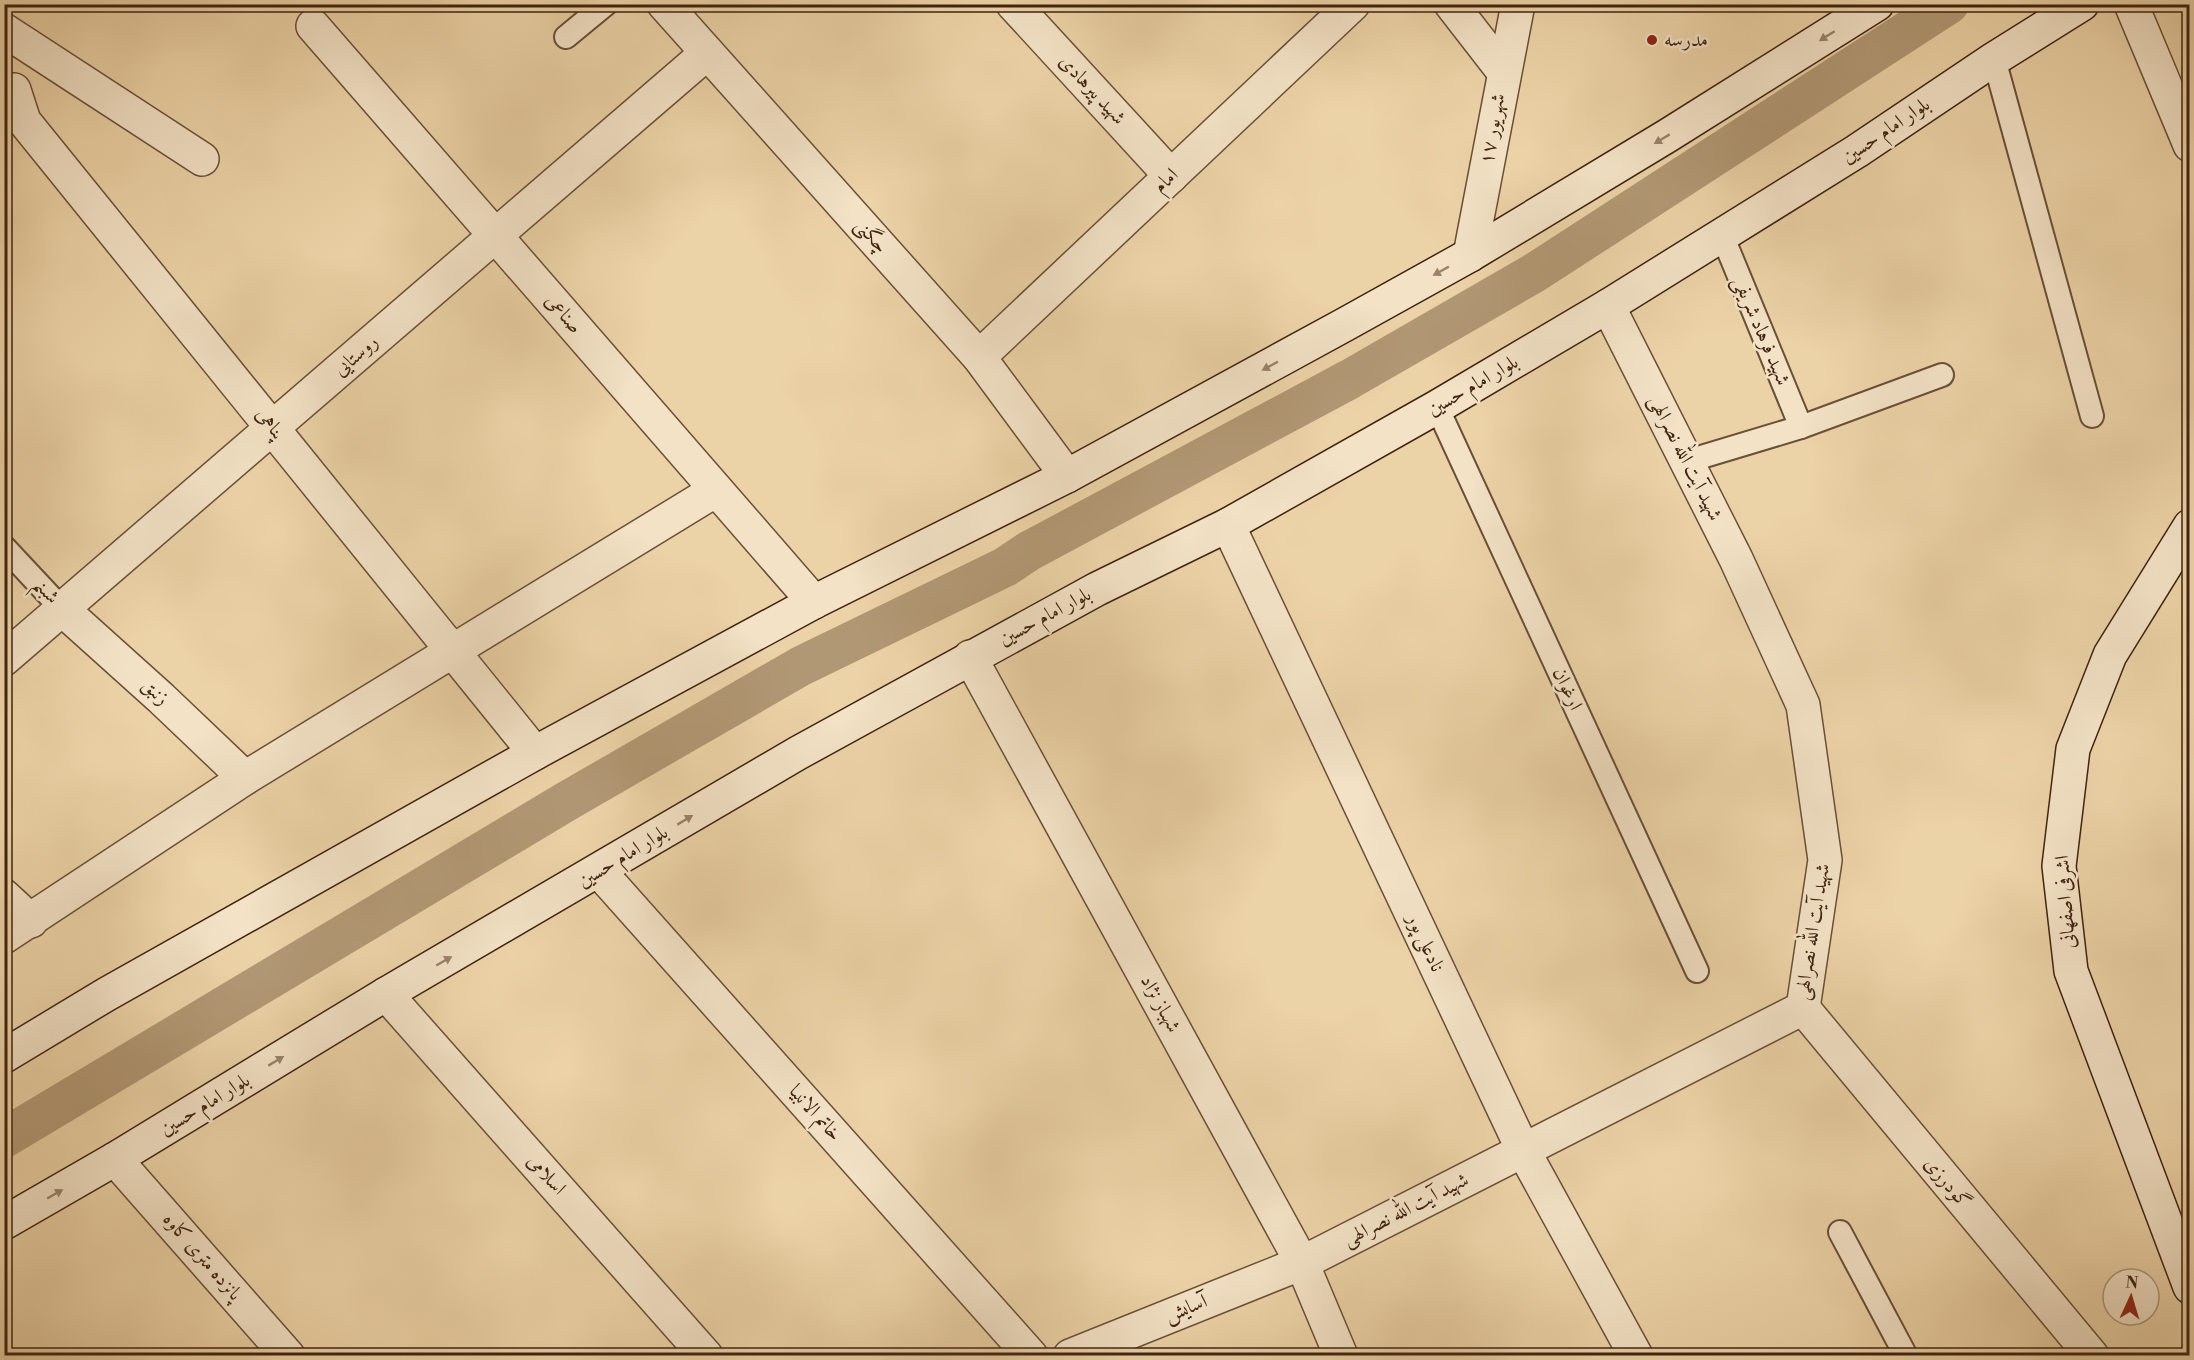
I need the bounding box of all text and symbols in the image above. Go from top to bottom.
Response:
place label: مدرسه [1664,28,1708,53]
one-way arrow [1819,30,1836,41]
marker: مدرسه [1645,33,1659,47]
street label: شهید پیرهادی [1052,50,1131,131]
street label: ۱۷ شهریور [1474,92,1512,166]
street label: بلوار امام حسین [1837,92,1937,173]
one-way arrow [1654,133,1670,144]
street label: امام [1148,163,1187,202]
street label: چگنی [848,212,895,259]
one-way arrow [1432,266,1449,276]
street label: شهید فرهاد شریفی [1726,273,1795,390]
street label: صناعی [539,289,587,339]
street label: روستایی [328,330,384,382]
street label: بلوار امام حسین [1423,350,1525,426]
one-way arrow [1261,361,1278,371]
street label: شهید آیت الله نصرالهی [1643,389,1731,525]
street label: پناهی [249,403,291,445]
street label: شبنم [23,572,65,614]
street label: بلوار امام حسین [994,582,1097,655]
street label: ارغوان [1546,664,1588,714]
street label: زنبق [136,673,174,711]
one-way arrow [677,815,693,826]
street label: بلوار امام حسین [573,820,675,897]
street label: اشرفی اصفهانی [2050,854,2082,950]
street label: شهید آیت الله نصرالهی [1786,861,1836,1002]
street label: نادعلی پور [1399,908,1449,977]
one-way arrow [436,956,453,966]
street label: شهباز نژاد [1134,971,1186,1037]
one-way arrow [268,1056,284,1067]
street label: بلوار امام حسین [155,1068,257,1145]
street label: خاتم الانبیا [780,1079,847,1149]
street label: اسلامی [521,1149,571,1201]
street label: گودرزی [1918,1152,1976,1214]
street label: شهید آیت الله نصرالهی [1337,1164,1473,1252]
one-way arrow [47,1189,64,1199]
street label: پانزده متری کاوه [156,1208,248,1308]
north arrow [2101,1267,2161,1327]
text: N [2125,1273,2139,1293]
street label: آسایش [1161,1287,1213,1329]

